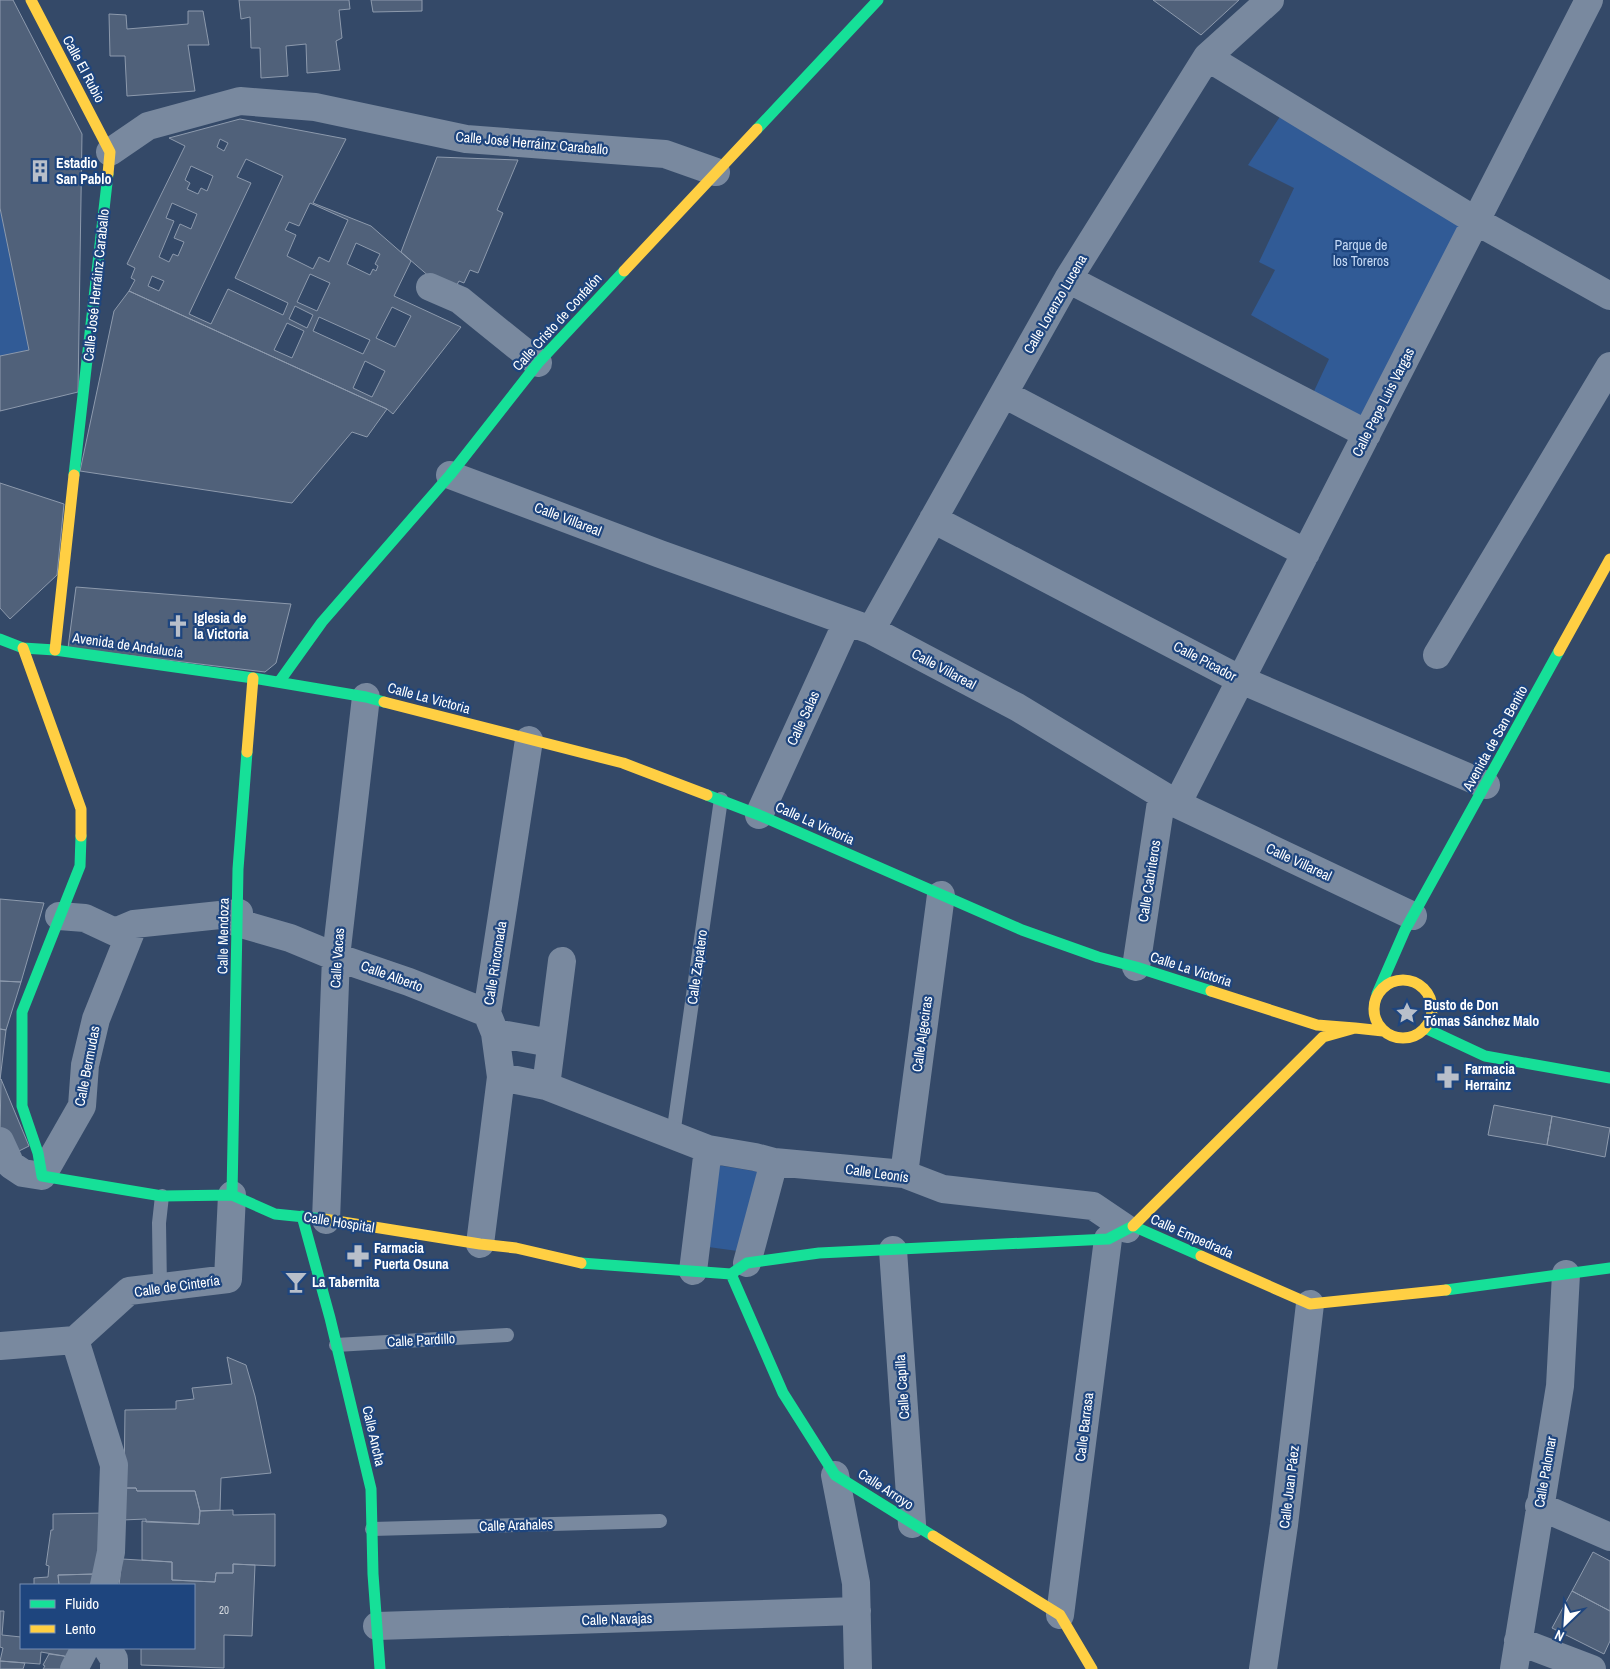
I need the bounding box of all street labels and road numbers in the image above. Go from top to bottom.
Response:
street label: Calle El Rubio [59,32,109,106]
street label: Calle José Herráinz Caraballo [455,127,609,159]
street label: Calle José Herráinz Caraballo [79,208,113,362]
street label: Calle Lorenzo Lucena [1019,251,1091,357]
street label: Calle Cristo de Confalón [508,270,606,374]
street label: Calle Pepe Luis Vargas [1348,344,1418,459]
street label: Calle Villareal [532,498,604,540]
street label: Avenida de Andalucía [71,628,185,662]
street label: Calle Picador [1170,637,1240,685]
street label: Calle Villareal [909,644,979,694]
street label: Calle La Victoria [386,678,473,718]
street label: Avenida de San Benito [1458,682,1531,795]
street label: Calle Salas [783,688,824,748]
street label: Calle La Victoria [773,798,858,849]
street label: Calle Cabriteros [1134,838,1164,923]
street label: Calle Villareal [1263,839,1335,885]
street label: Calle Mendoza [213,897,233,974]
street label: Calle Rinconada [479,919,511,1006]
street label: Calle Vacas [326,927,348,989]
street label: Calle Zapatero [683,928,711,1006]
street label: Calle La Victoria [1148,947,1235,991]
street label: Calle Alberto [358,956,426,996]
street label: Calle Algeciras [908,995,936,1073]
street label: Calle Bermudas [70,1024,104,1108]
street label: Calle Leonís [844,1160,910,1186]
street label: Calle Hospital [302,1208,376,1236]
street label: Calle Empedrada [1148,1210,1237,1263]
street label: Calle de Cintería [133,1271,222,1301]
street label: Calle Pardillo [386,1329,456,1351]
street label: Calle Capilla [891,1353,913,1420]
street label: Calle Barrasa [1071,1391,1097,1463]
street label: Calle Ancha [358,1404,390,1468]
street label: Calle Palomar [1530,1435,1560,1509]
street label: Calle Juan Páez [1275,1444,1303,1530]
street label: Calle Arroyo [855,1464,917,1514]
street label: Calle Arahales [479,1515,554,1535]
street label: Calle Navajas [581,1609,653,1629]

